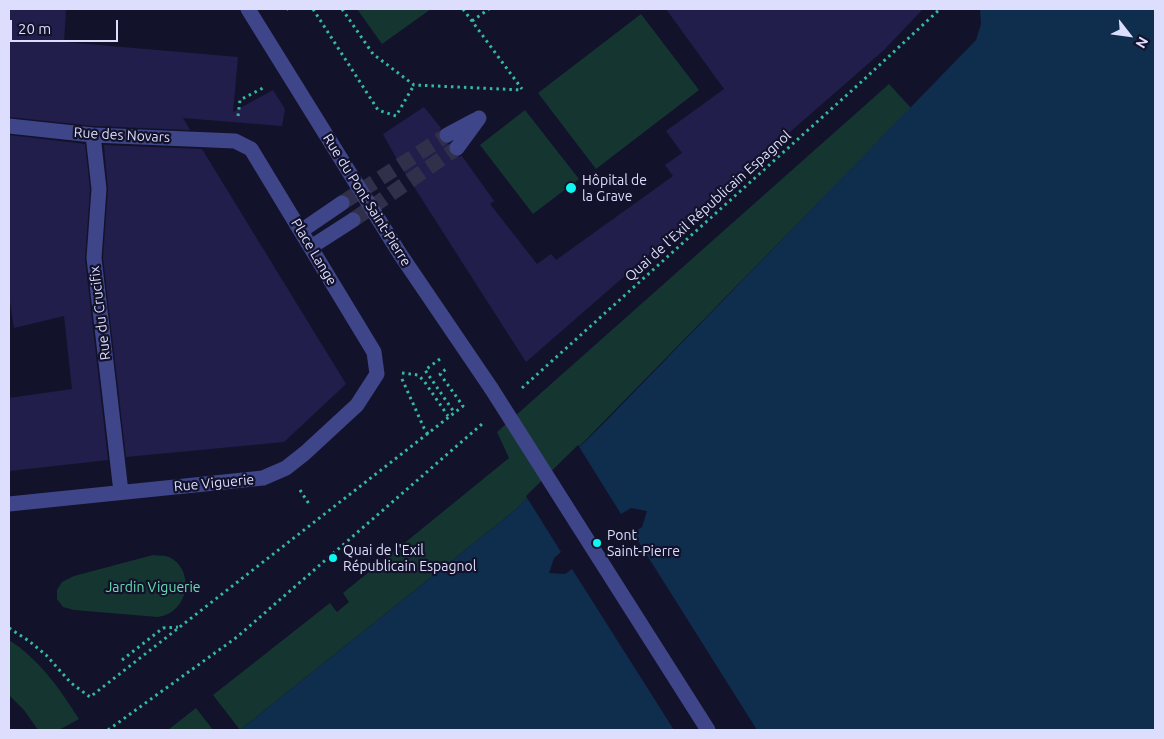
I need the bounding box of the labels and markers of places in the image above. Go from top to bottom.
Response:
place label: Hôpital de la Grave [582,172,647,204]
marker: Hôpital de la Grave [564,181,578,195]
place label: Pont Saint-Pierre [607,527,680,560]
marker: Pont Saint-Pierre [591,537,603,549]
place label: Quai de l'Exil Républicain Espagnol [343,542,476,574]
marker: Quai de l'Exil Républicain Espagnol [327,552,339,564]

